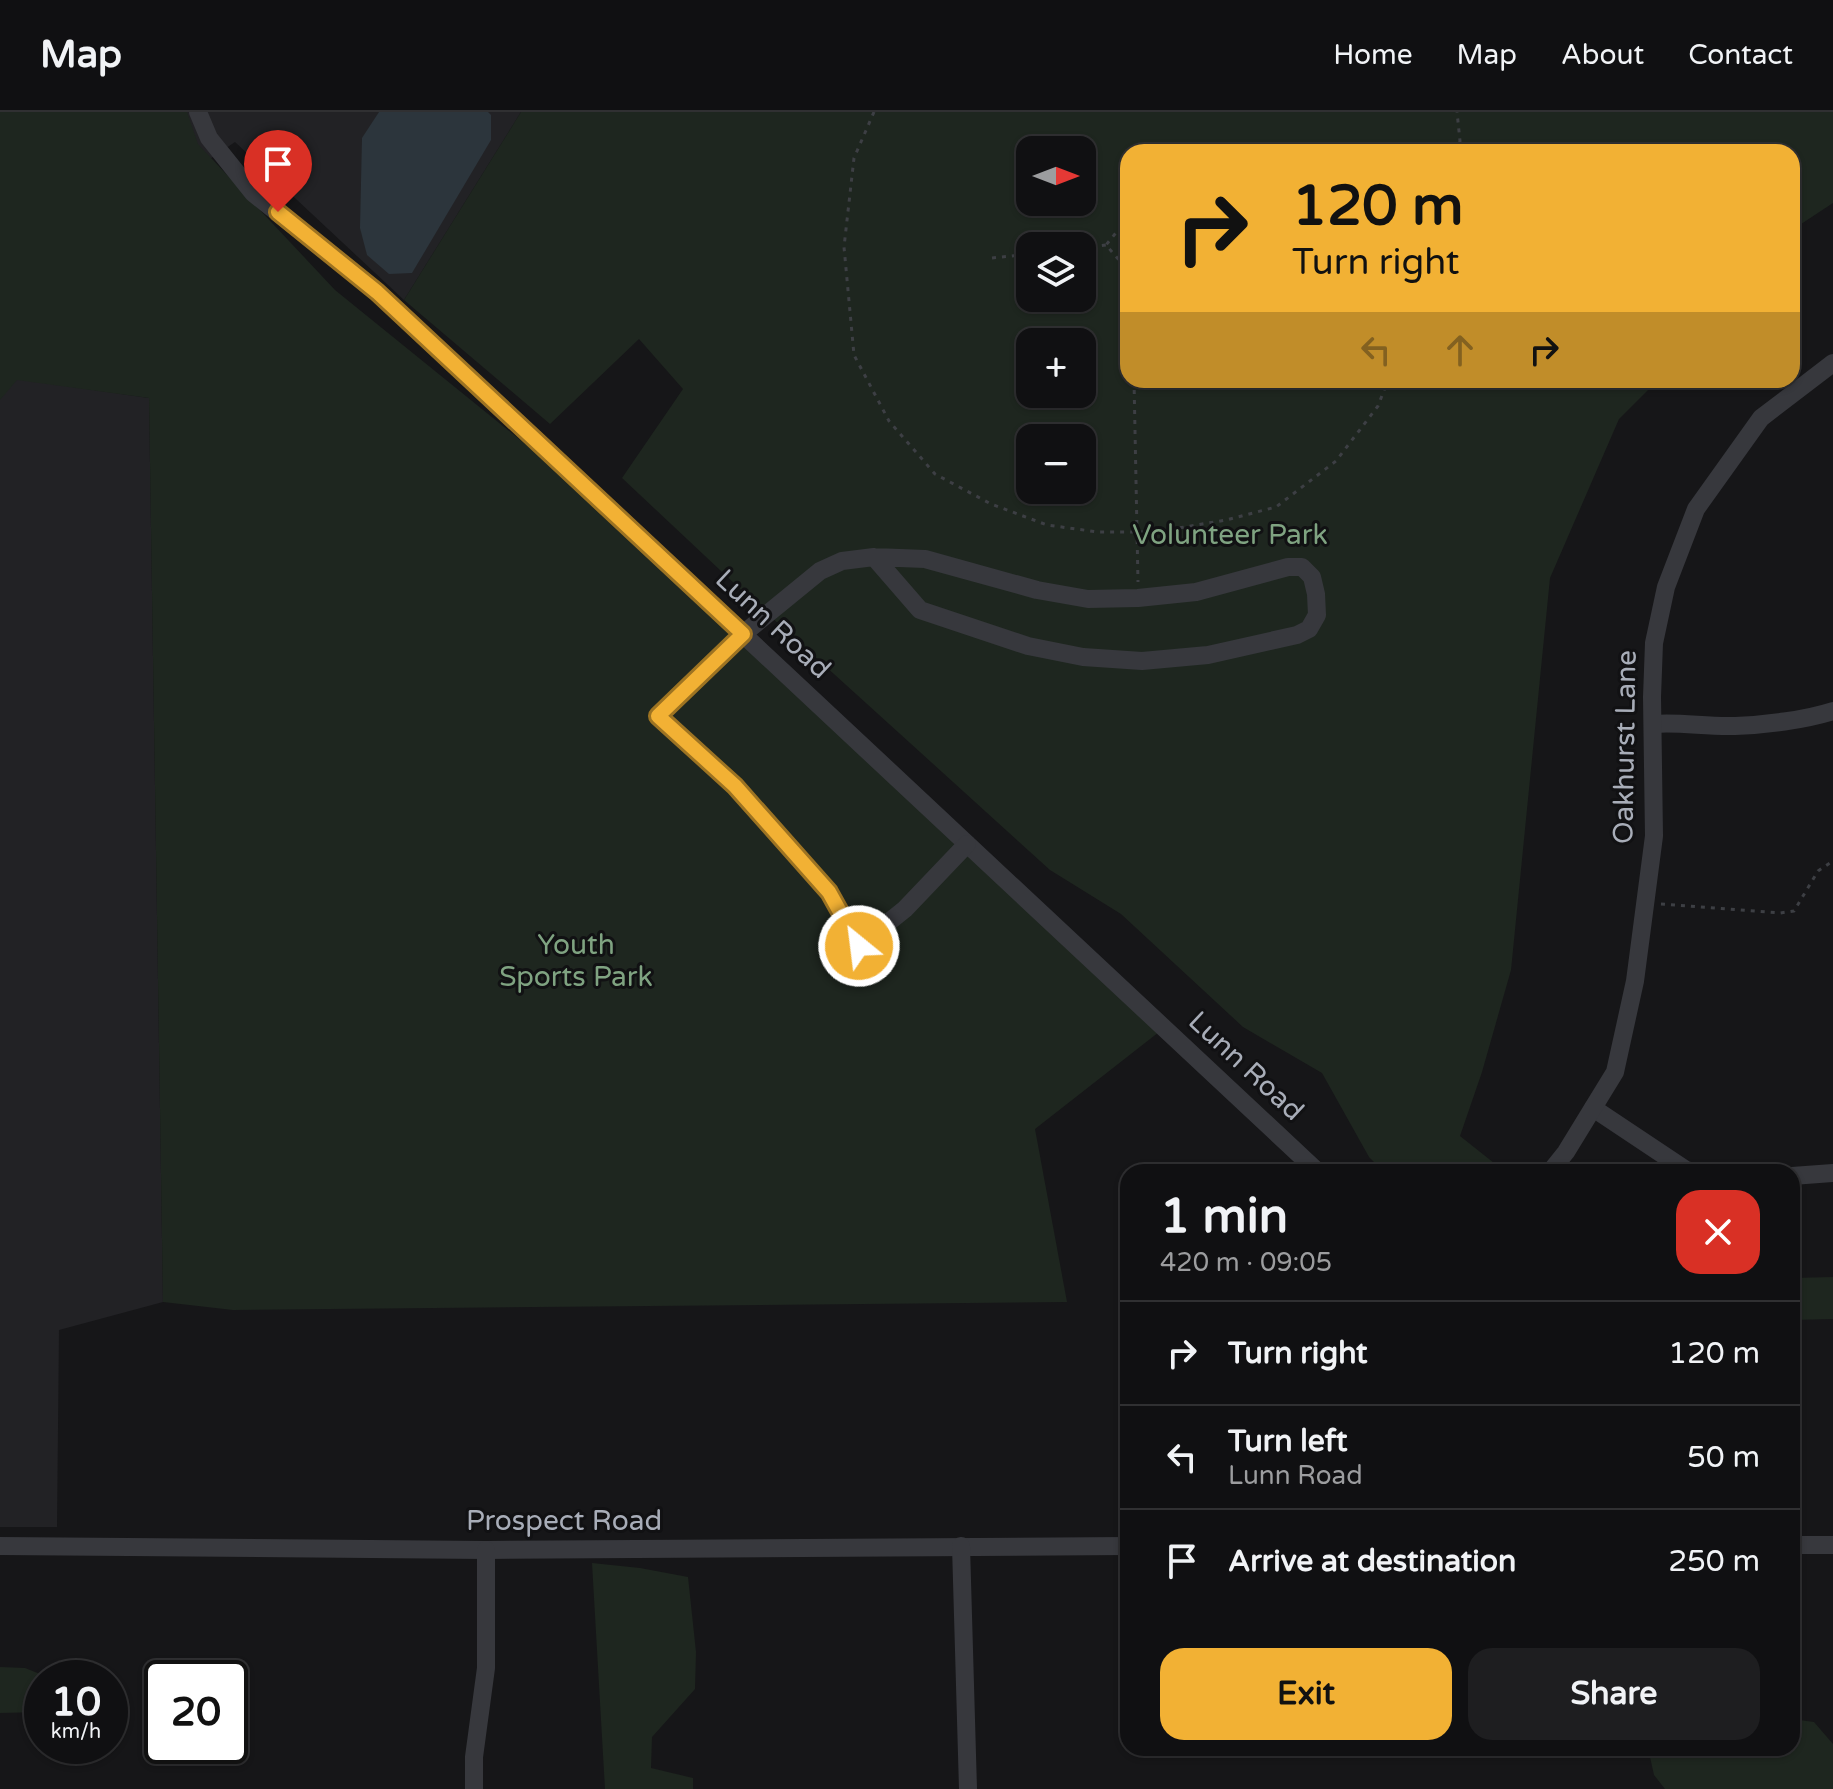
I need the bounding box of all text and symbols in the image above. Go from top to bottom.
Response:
text: Map [40,32,122,78]
text: Home [1333,38,1413,72]
text: Map [1457,38,1517,72]
text: About [1561,38,1644,72]
text: Contact [1688,38,1793,72]
pin [244,130,312,212]
north arrow [1016,136,1096,216]
map controls [1016,136,1096,504]
icon: arrive [256,142,300,186]
text: 120 m [1292,173,1463,240]
icon: right [1160,176,1264,280]
button: layers [1016,232,1096,312]
text: Turn right [1292,241,1459,284]
button: + [1016,328,1096,408]
icon: left [1354,328,1398,372]
icon: ahead [1438,328,1482,372]
icon: right [1522,328,1566,372]
button: − [1016,424,1096,504]
park label: Volunteer Park [1132,518,1328,552]
street label: Lunn Road [708,562,838,686]
street label: Oakhurst Lane [1606,650,1644,844]
position arrow [817,904,901,988]
park label: Youth Sports Park [499,928,653,994]
street label: Lunn Road [1181,1004,1311,1128]
text: 1 min [1160,1188,1288,1246]
button: close [1676,1190,1760,1274]
text: 420 m · 09:05 [1160,1247,1332,1278]
icon: right [1160,1331,1204,1375]
text: Turn right [1228,1335,1368,1372]
text: 120 m [1668,1335,1760,1372]
text: Turn left [1228,1423,1347,1460]
icon: left [1160,1435,1204,1479]
text: 50 m [1687,1439,1760,1476]
text: Lunn Road [1228,1460,1363,1491]
street label: Prospect Road [466,1504,662,1538]
icon: arrive [1160,1539,1204,1583]
text: Arrive at destination [1228,1543,1516,1580]
text: 250 m [1668,1543,1760,1580]
button: Exit [1160,1648,1452,1740]
button: Share [1468,1648,1760,1740]
speed limit sign: 20 [144,1660,248,1764]
text: 10 [51,1678,101,1726]
text: km/h [51,1720,101,1744]

